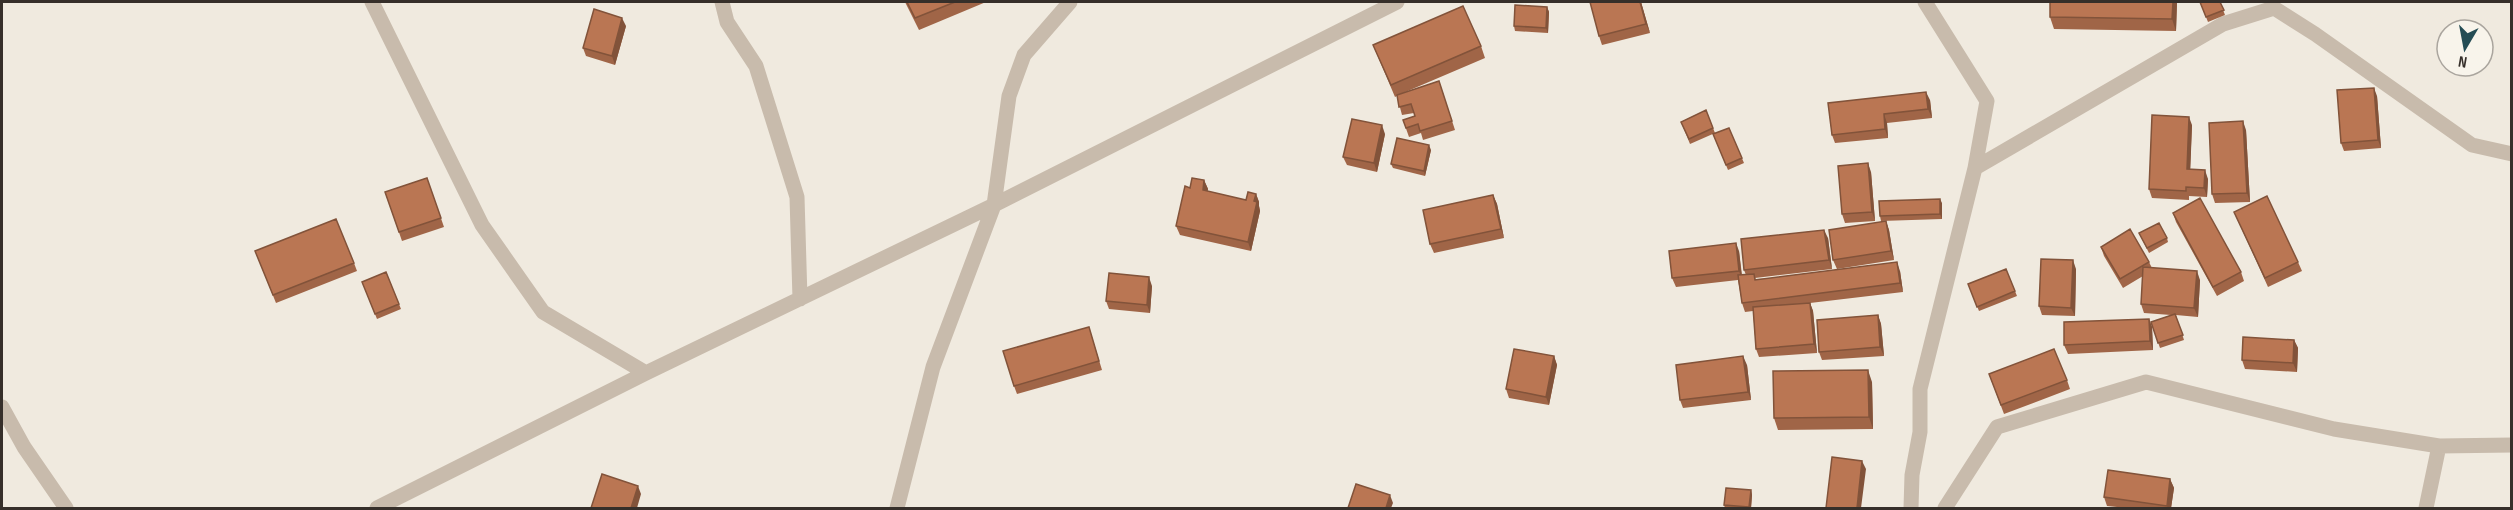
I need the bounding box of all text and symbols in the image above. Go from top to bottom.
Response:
north arrow [2435,18,2495,78]
text: N [2457,51,2469,71]

